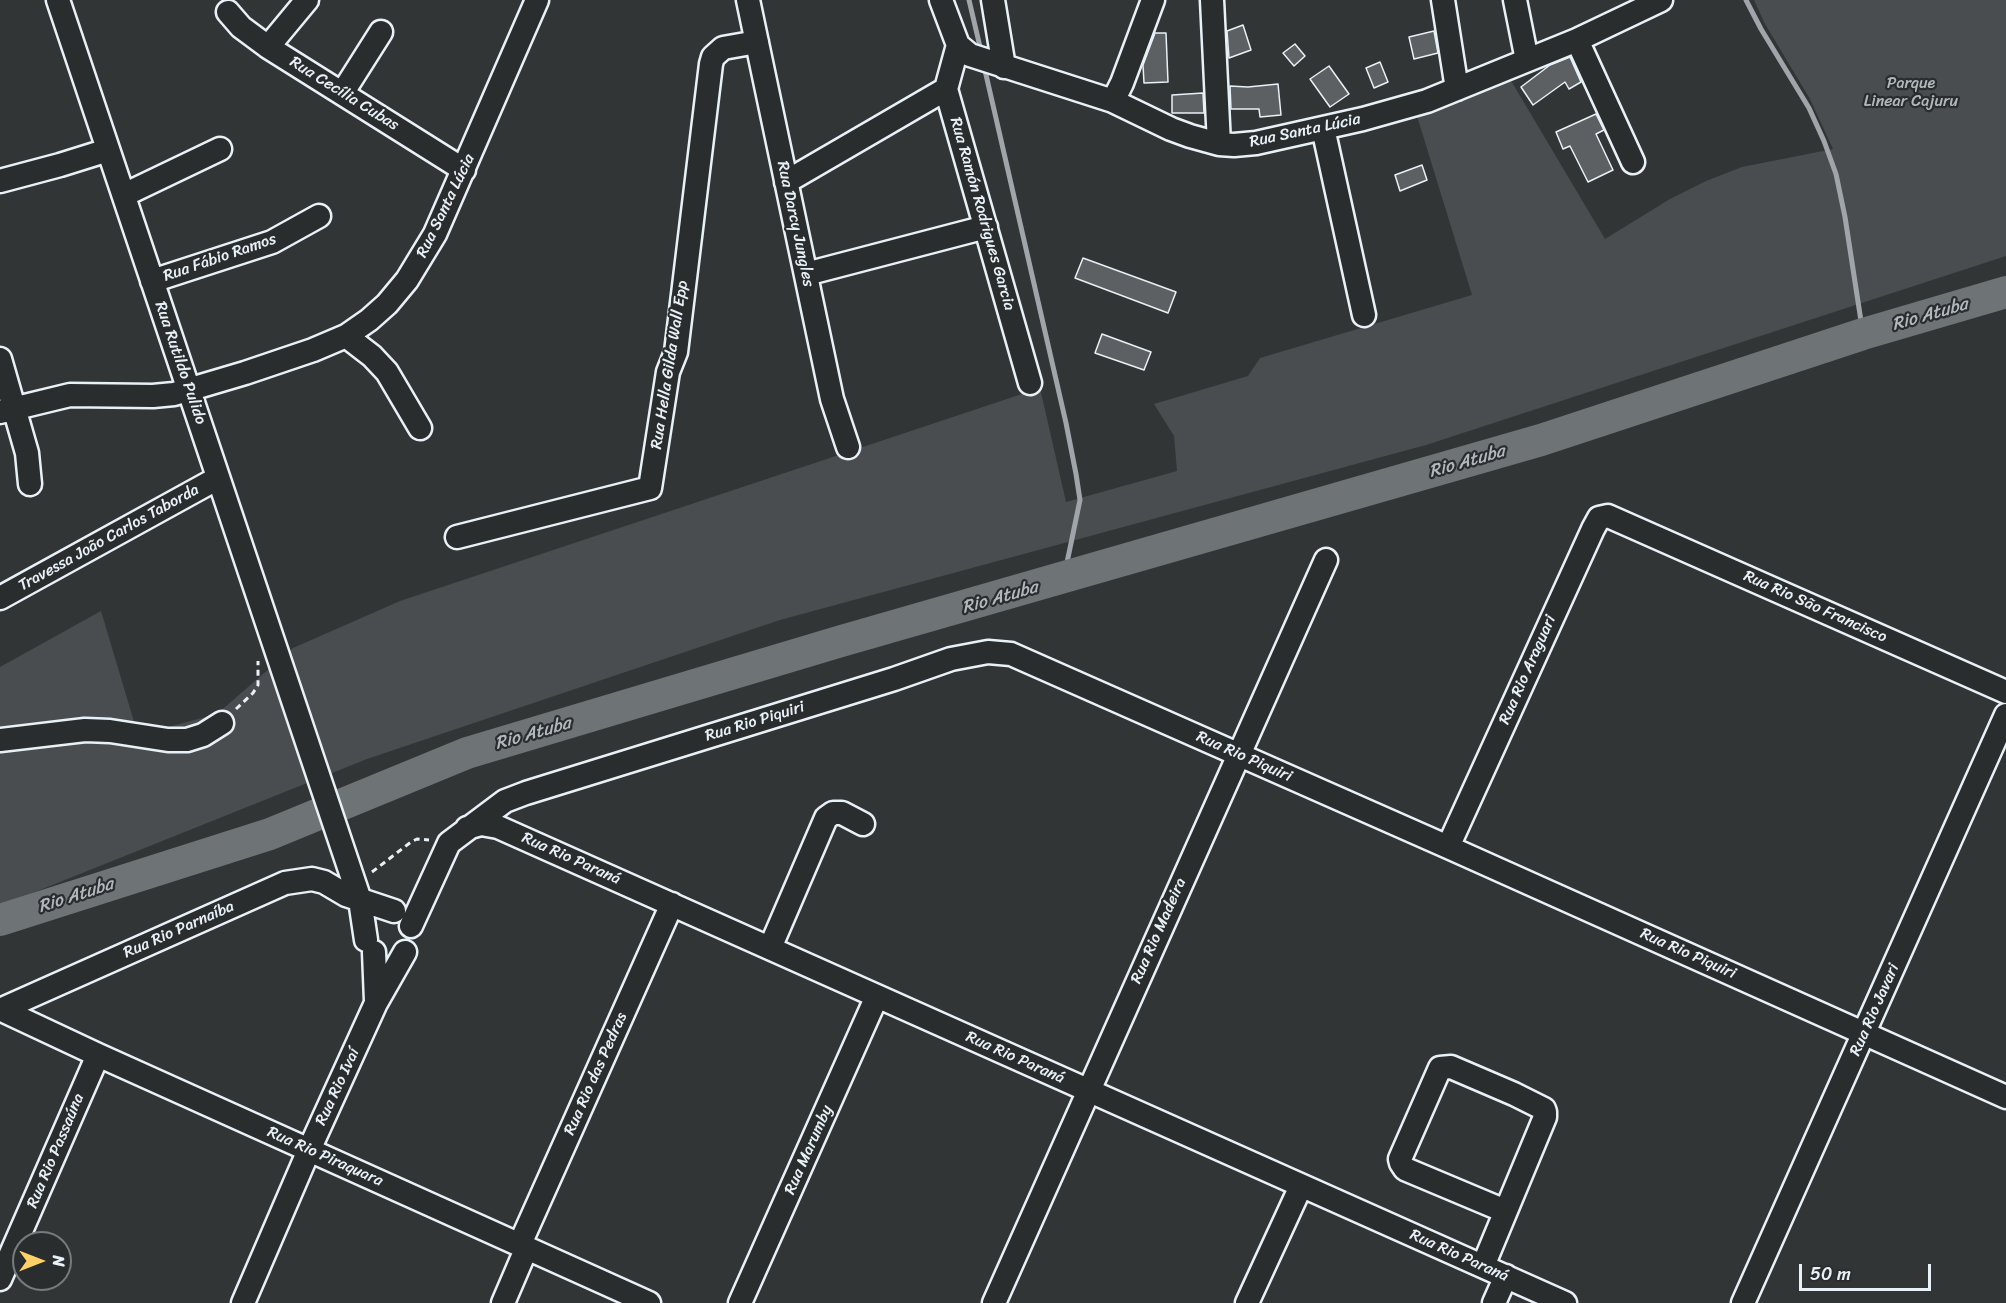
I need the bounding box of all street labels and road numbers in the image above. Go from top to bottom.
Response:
street label: Rua Cecília Cubas [286,53,402,135]
street label: Rua Santa Lúcia [1248,110,1362,152]
street label: Rua Ramón Rodrigues Garcia [945,115,1019,313]
street label: Rua Santa Lúcia [413,151,479,261]
street label: Rua Darcy Jungles [772,159,818,289]
street label: Rua Fábio Ramos [161,230,279,286]
street label: Rua Hella Gilda Wall Epp [647,279,693,451]
street label: Rua Rutildo Pulido [150,299,210,427]
street label: Travessa João Carlos Taborda [15,480,203,596]
street label: Rua Rio São Francisco [1740,567,1890,647]
street label: Rua Rio Araguari [1495,612,1561,728]
street label: Rua Rio Piquiri [703,698,807,746]
street label: Rua Rio Piquiri [1193,727,1295,787]
street label: Rua Rio Paraná [519,829,623,889]
street label: Rua Rio Madeira [1127,875,1191,987]
street label: Rua Rio Parnaíba [121,897,237,963]
street label: Rua Rio Piquiri [1637,924,1739,984]
street label: Rua Rio Javari [1846,961,1904,1059]
street label: Rua Rio das Pedras [560,1010,632,1138]
street label: Rua Rio Paraná [963,1028,1067,1088]
street label: Rua Rio Ivaí [312,1045,364,1129]
street label: Rua Rio Passaúna [23,1091,89,1211]
street label: Rua Marumby [781,1102,837,1198]
street label: Rua Rio Piraquara [264,1123,386,1191]
street label: Rua Rio Paraná [1407,1226,1511,1286]

